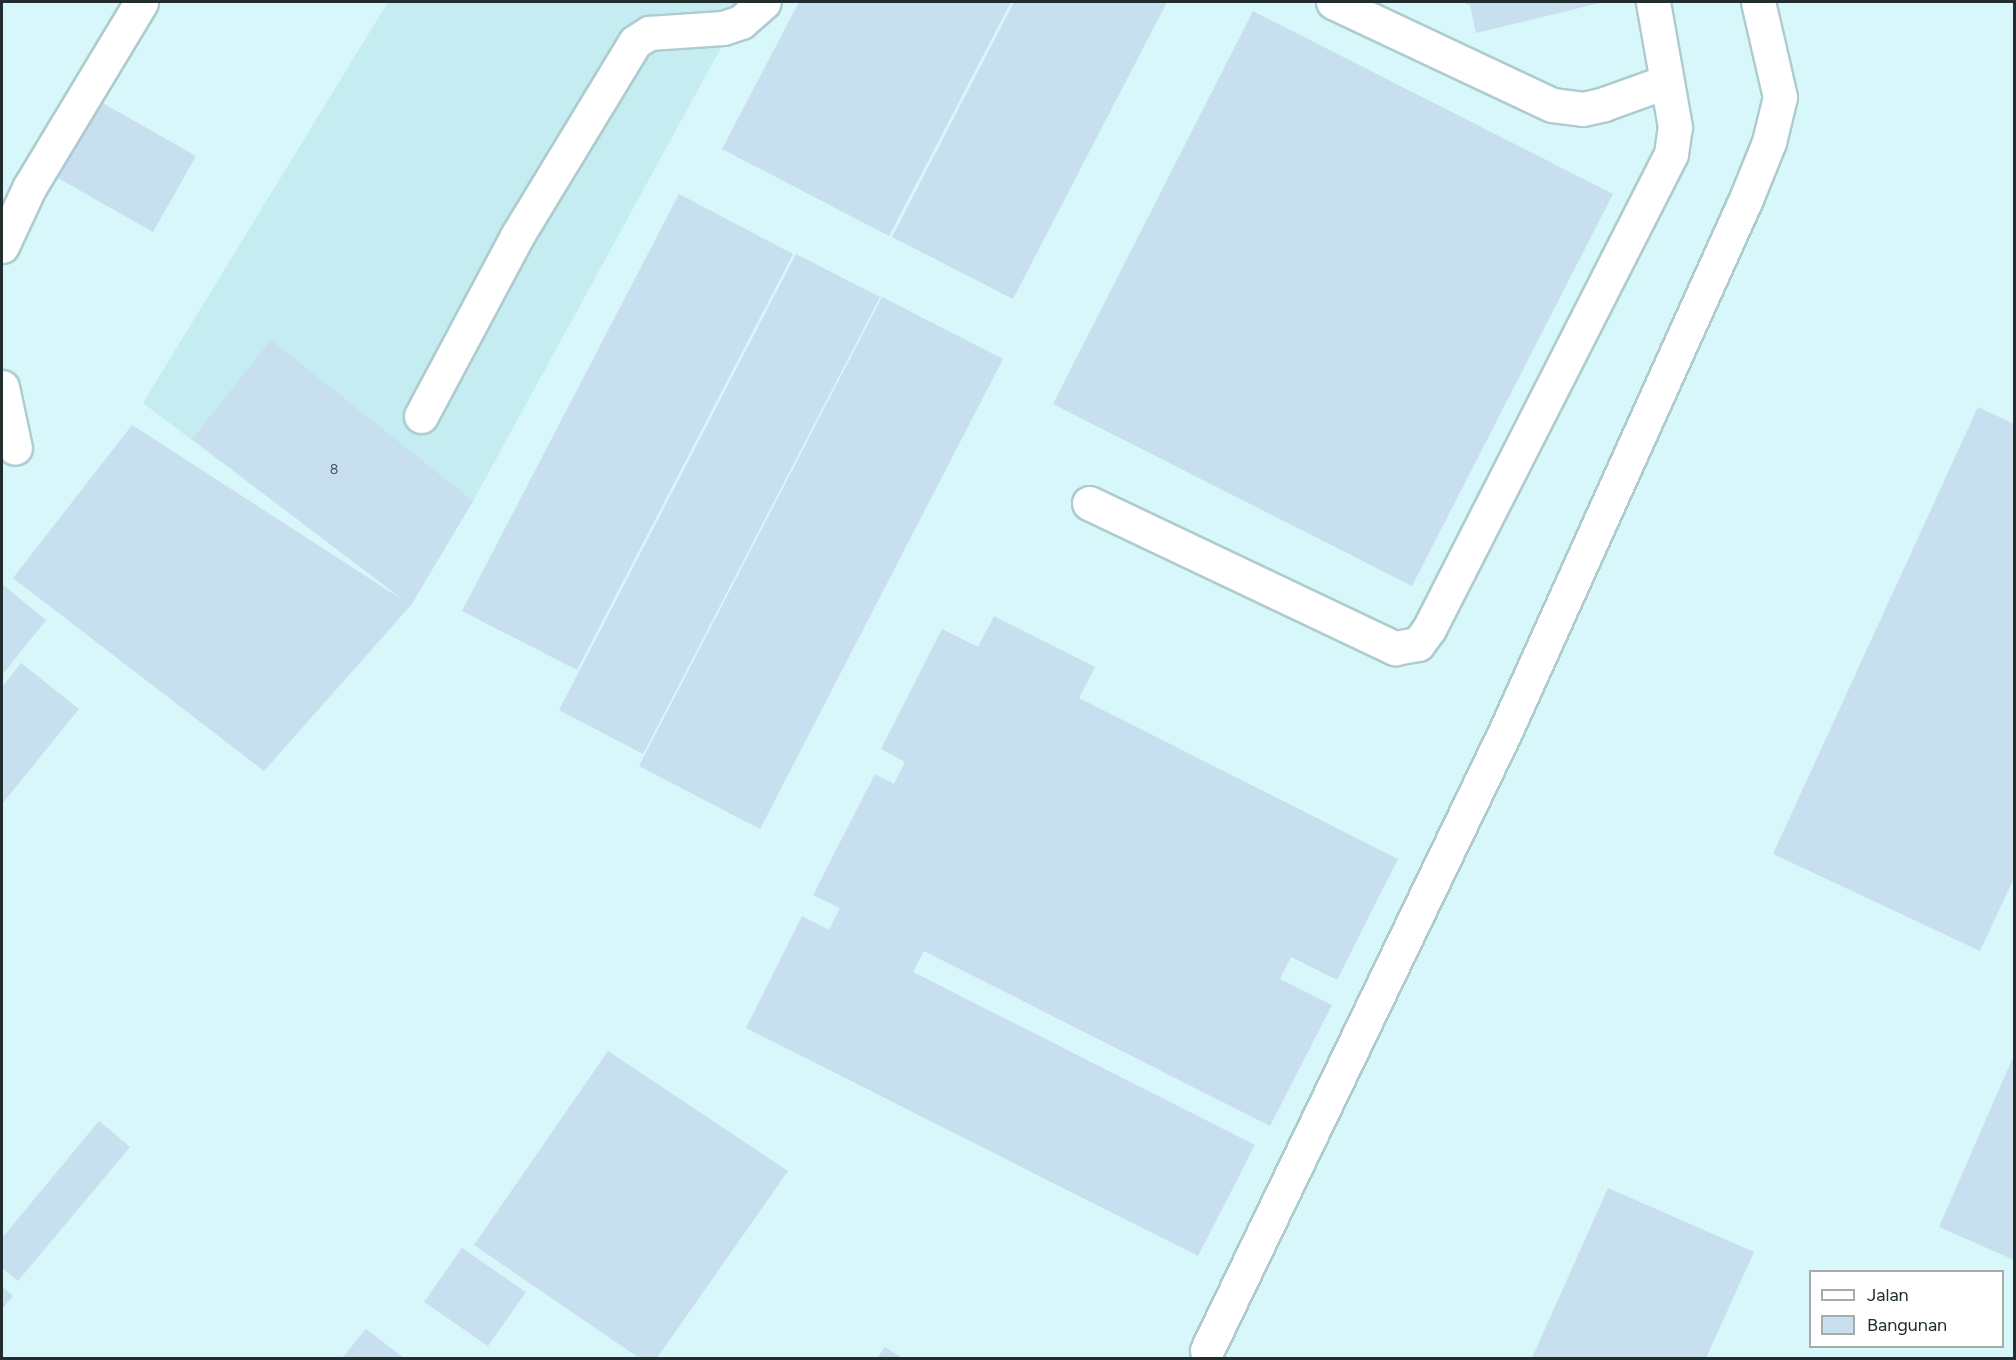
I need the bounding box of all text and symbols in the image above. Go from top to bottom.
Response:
house number: 8 [330,462,338,478]
legend [1809,1270,2004,1348]
text: Jalan [1867,1284,1909,1306]
text: Bangunan [1867,1314,1947,1336]

